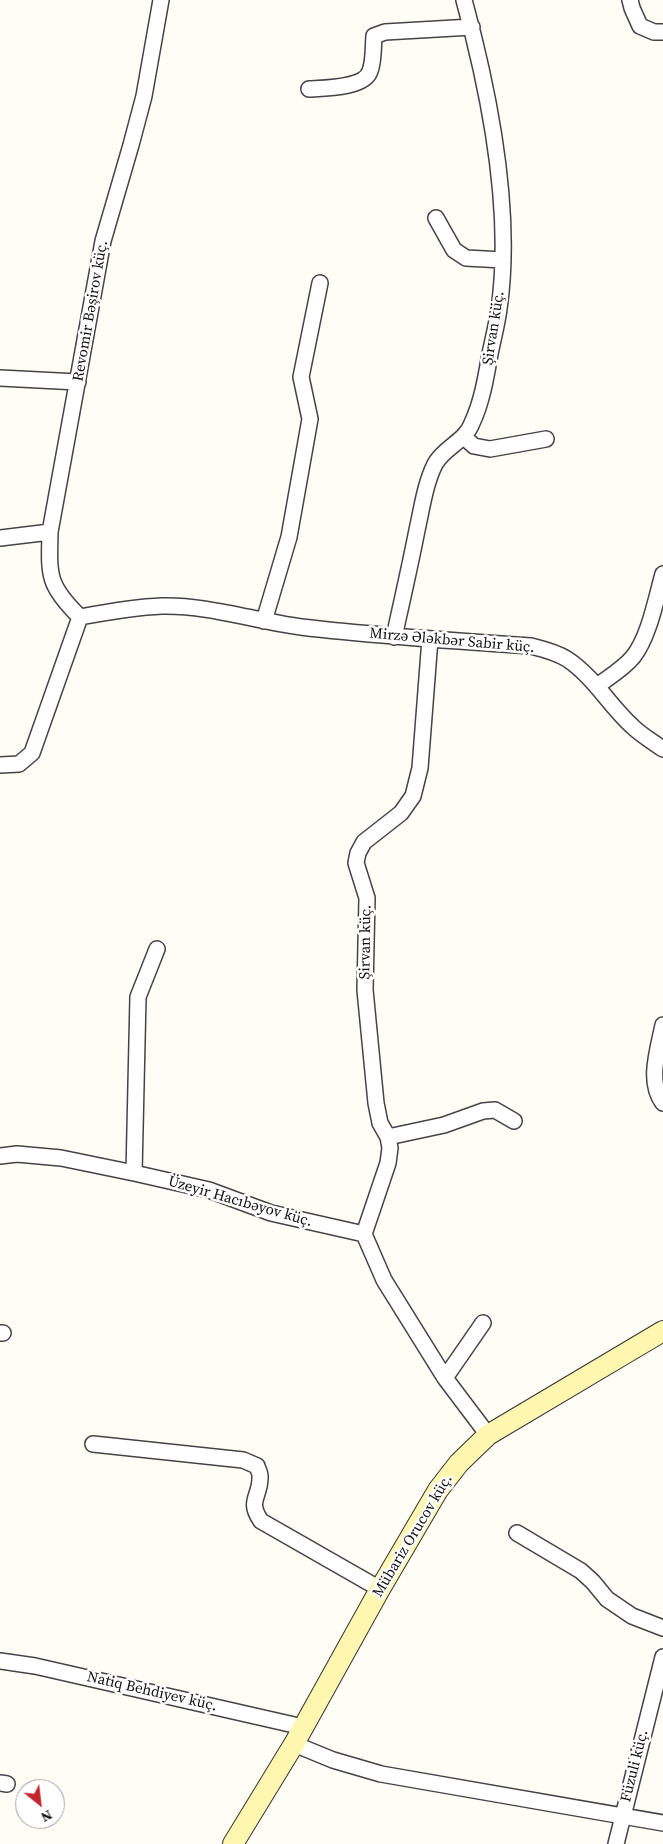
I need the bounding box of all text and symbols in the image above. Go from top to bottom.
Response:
street label: Revomir Bəşirov küç. [70,239,112,383]
street label: Şirvan küç. [479,290,509,366]
street label: Mirzə Ələkbər Sabir küç. [369,625,535,657]
street label: Şirvan küç. [356,904,376,980]
street label: Üzeyir Hacıbəyov küç. [166,1173,314,1231]
street label: Mübariz Orucov küç. [369,1471,457,1601]
street label: Natiq Behdiyev küç. [85,1668,219,1716]
street label: Füzuli küç. [617,1728,653,1804]
north arrow [15,1779,65,1829]
text: N [37,1805,56,1827]

